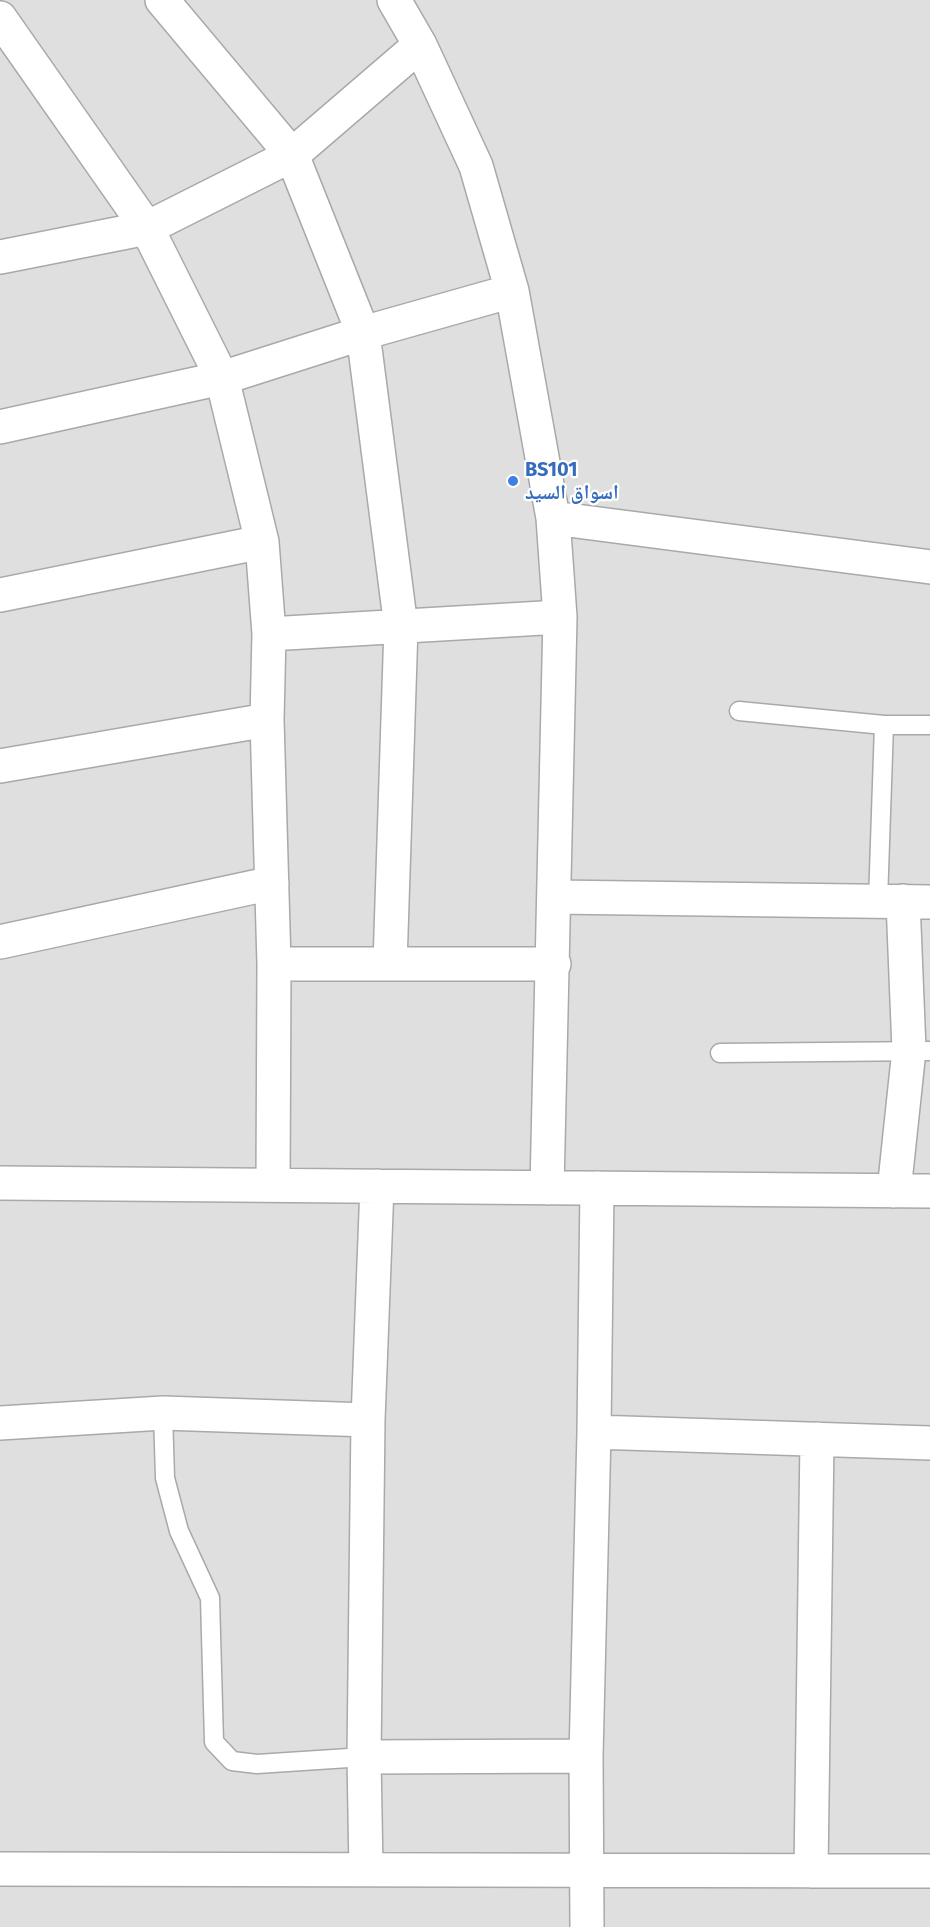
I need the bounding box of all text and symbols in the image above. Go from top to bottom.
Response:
place label: BS101 اسواق السيد [525,458,619,505]
marker: BS101 اسواق السيد [506,474,520,488]

